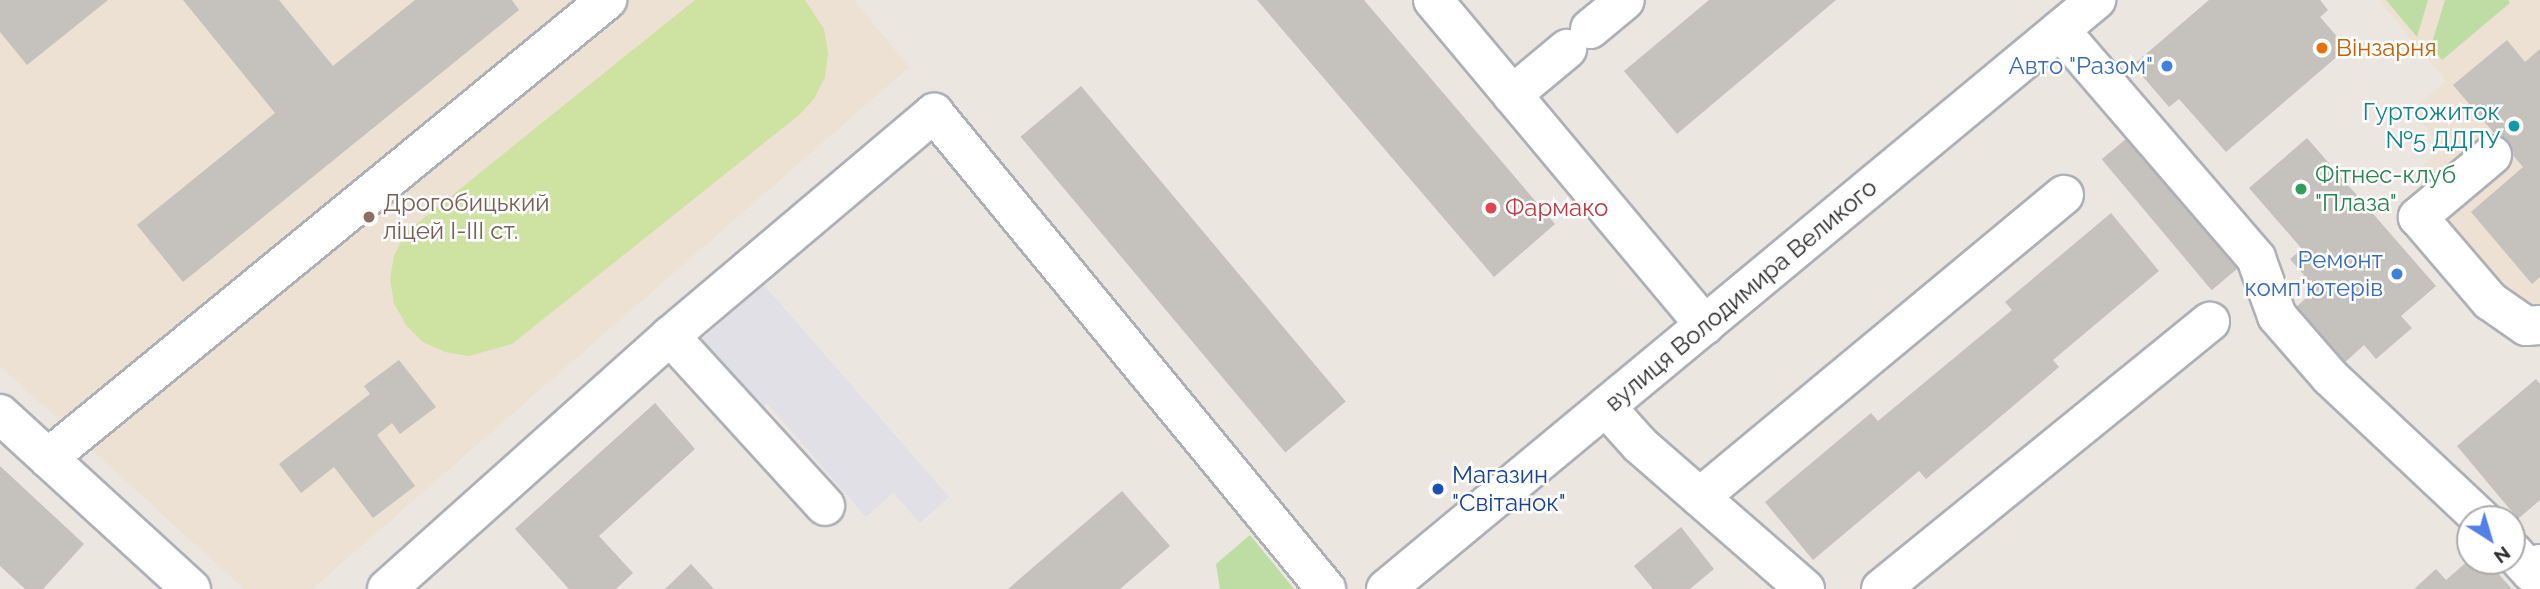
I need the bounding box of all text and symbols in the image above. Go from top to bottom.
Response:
place label: Вінзарня [2336,34,2437,62]
marker: Вінзарня [2314,40,2330,56]
place label: Авто "Разом" [2008,52,2153,80]
marker: Авто "Разом" [2159,58,2175,74]
place label: Гуртожиток №5 ДДПУ [2363,98,2500,154]
marker: Гуртожиток №5 ДДПУ [2506,118,2522,134]
place label: Фітнес-клуб "Плаза" [2315,161,2456,217]
street label: вулиця Володимира Великого [1599,173,1883,417]
marker: Фітнес-клуб "Плаза" [2293,181,2309,197]
place label: Дрогобицький ліцей І-ІІІ ст. [383,189,550,245]
place label: Фармако [1505,194,1608,222]
marker: Фармако [1483,200,1499,216]
marker: Дрогобицький ліцей І-ІІІ ст. [361,209,377,225]
place label: Ремонт комп'ютерів [2245,246,2383,302]
marker: Ремонт комп'ютерів [2389,266,2405,282]
place label: Магазин "Світанок" [1452,461,1566,517]
marker: Магазин "Світанок" [1430,481,1446,497]
north arrow [2456,505,2526,575]
text: N [2490,542,2515,568]

